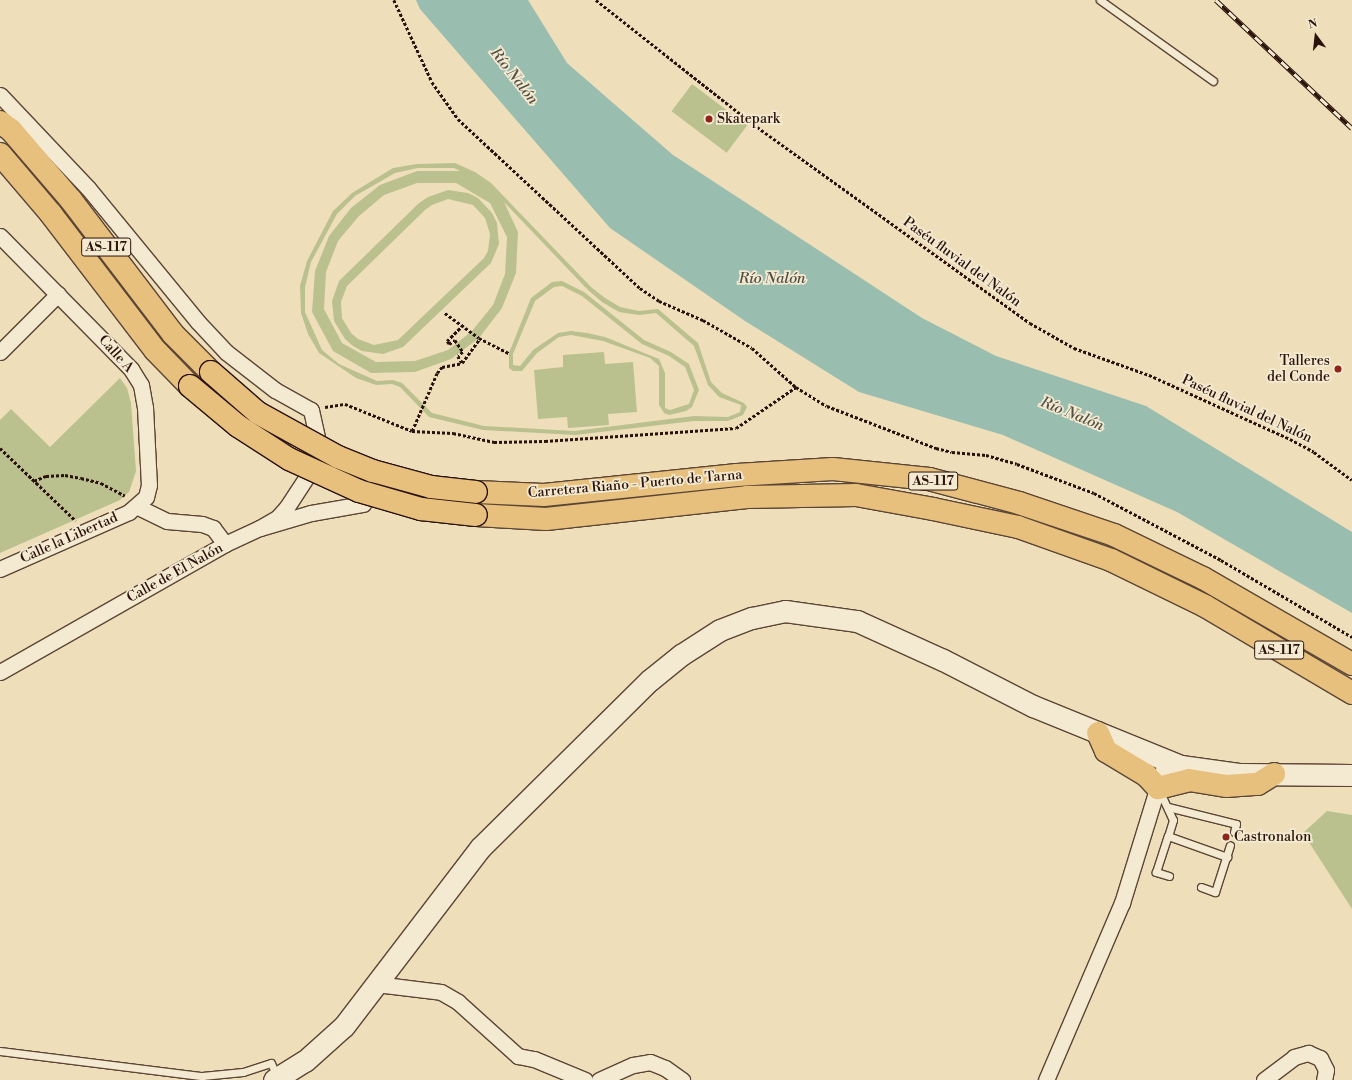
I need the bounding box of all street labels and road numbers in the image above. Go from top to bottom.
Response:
street label: Paséu fluvial del Nalón [900,214,1024,310]
road number: AS-117 [81,236,131,258]
street label: Calle A [95,332,137,376]
street label: Paséu fluvial del Nalón [1179,371,1315,447]
street label: Carretera Riaño - Puerto de Tarna [527,466,743,502]
road number: AS-117 [908,470,958,492]
street label: Calle la Libertad [18,509,120,567]
street label: Calle de El Nalón [124,540,226,606]
road number: AS-117 [1254,639,1304,661]

